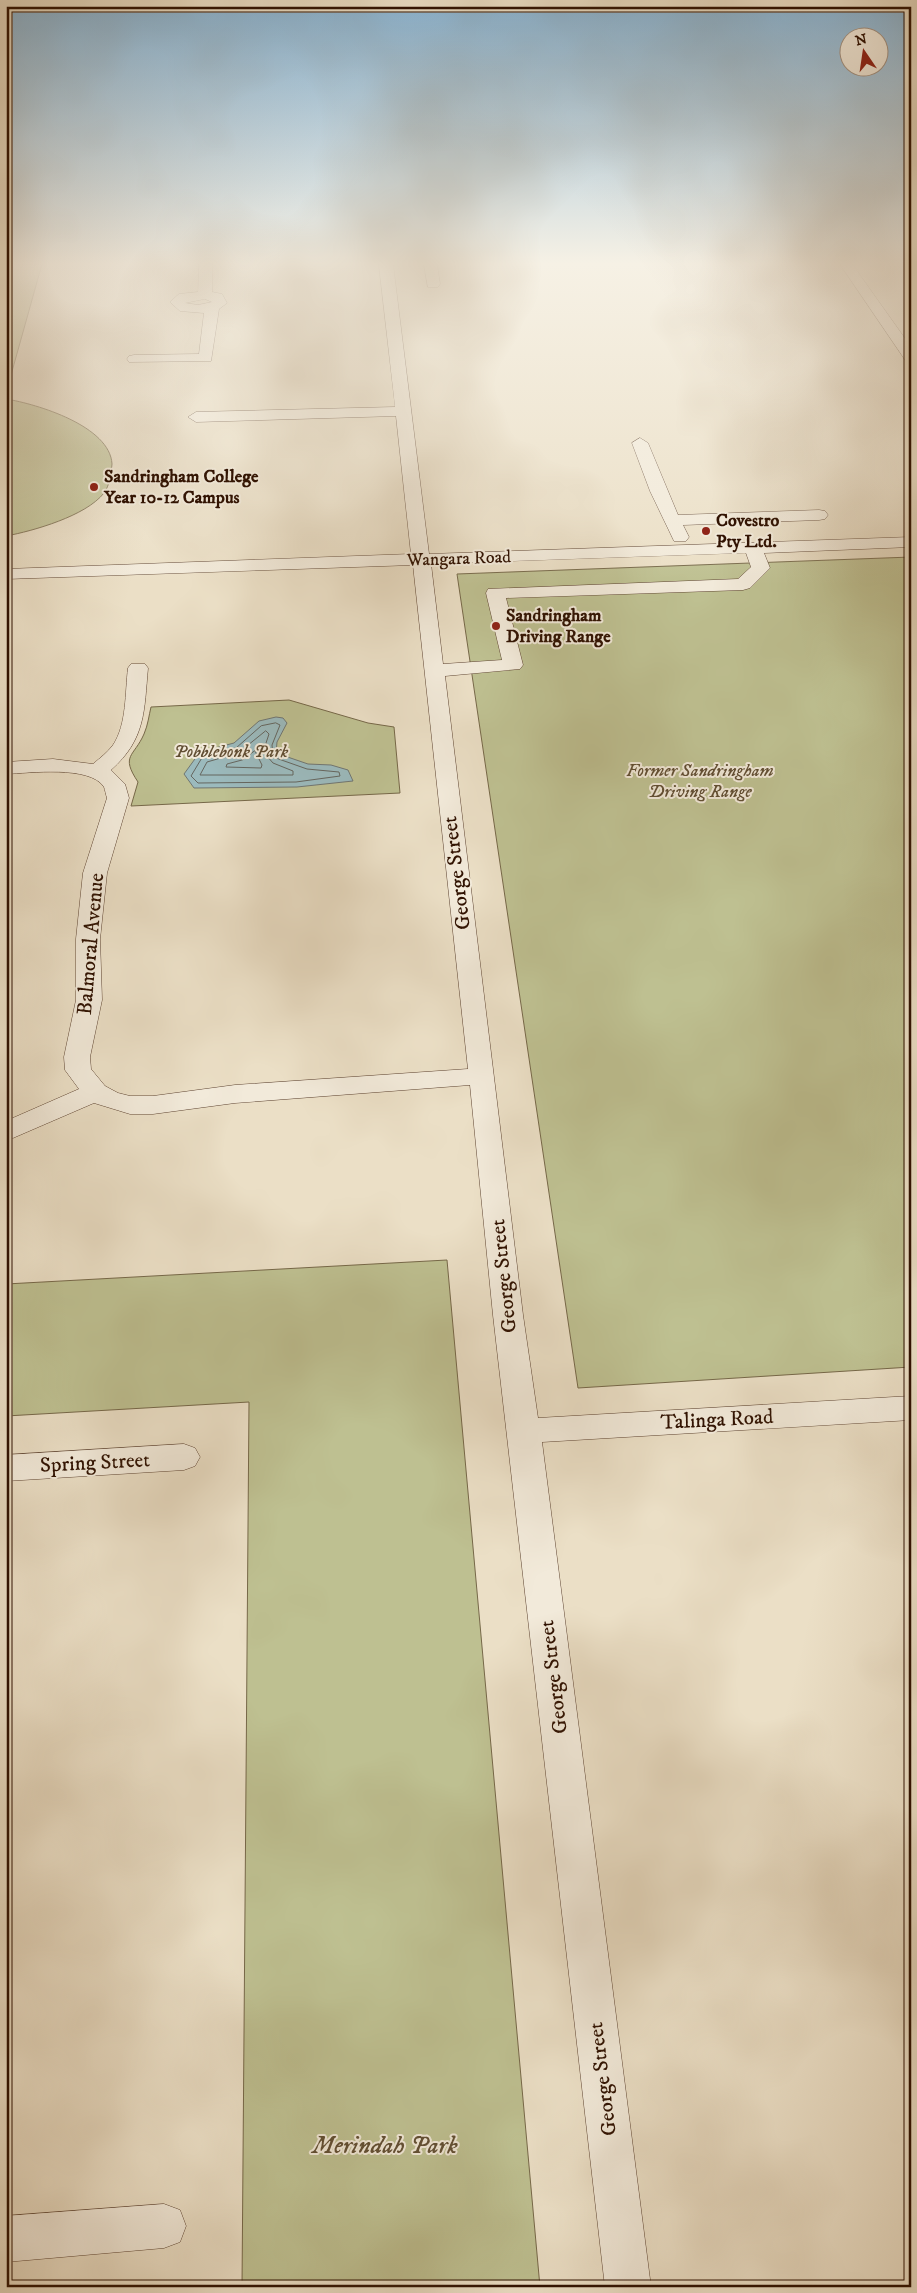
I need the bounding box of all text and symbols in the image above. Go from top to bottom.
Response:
north arrow [840,28,890,78]
text: N [854,30,869,50]
place label: Sandringham College Year 10-12 Campus [103,466,259,509]
marker: Sandringham College Year 10-12 Campus [88,481,100,493]
place label: Covestro Pty Ltd. [716,510,780,553]
marker: Covestro Pty Ltd. [700,525,712,537]
street label: Wangara Road [405,546,512,572]
place label: Sandringham Driving Range [506,605,611,648]
marker: Sandringham Driving Range [490,620,502,632]
park label: Pobblebonk Park [174,741,289,763]
park label: Former Sandringham Driving Range [626,760,774,803]
street label: George Street [437,814,477,931]
street label: Balmoral Avenue [72,872,110,1016]
street label: George Street [485,1217,523,1334]
street label: Talinga Road [660,1404,775,1436]
street label: Spring Street [39,1447,151,1479]
street label: George Street [534,1618,574,1735]
street label: George Street [583,2020,623,2137]
park label: Merindah Park [310,2130,458,2161]

